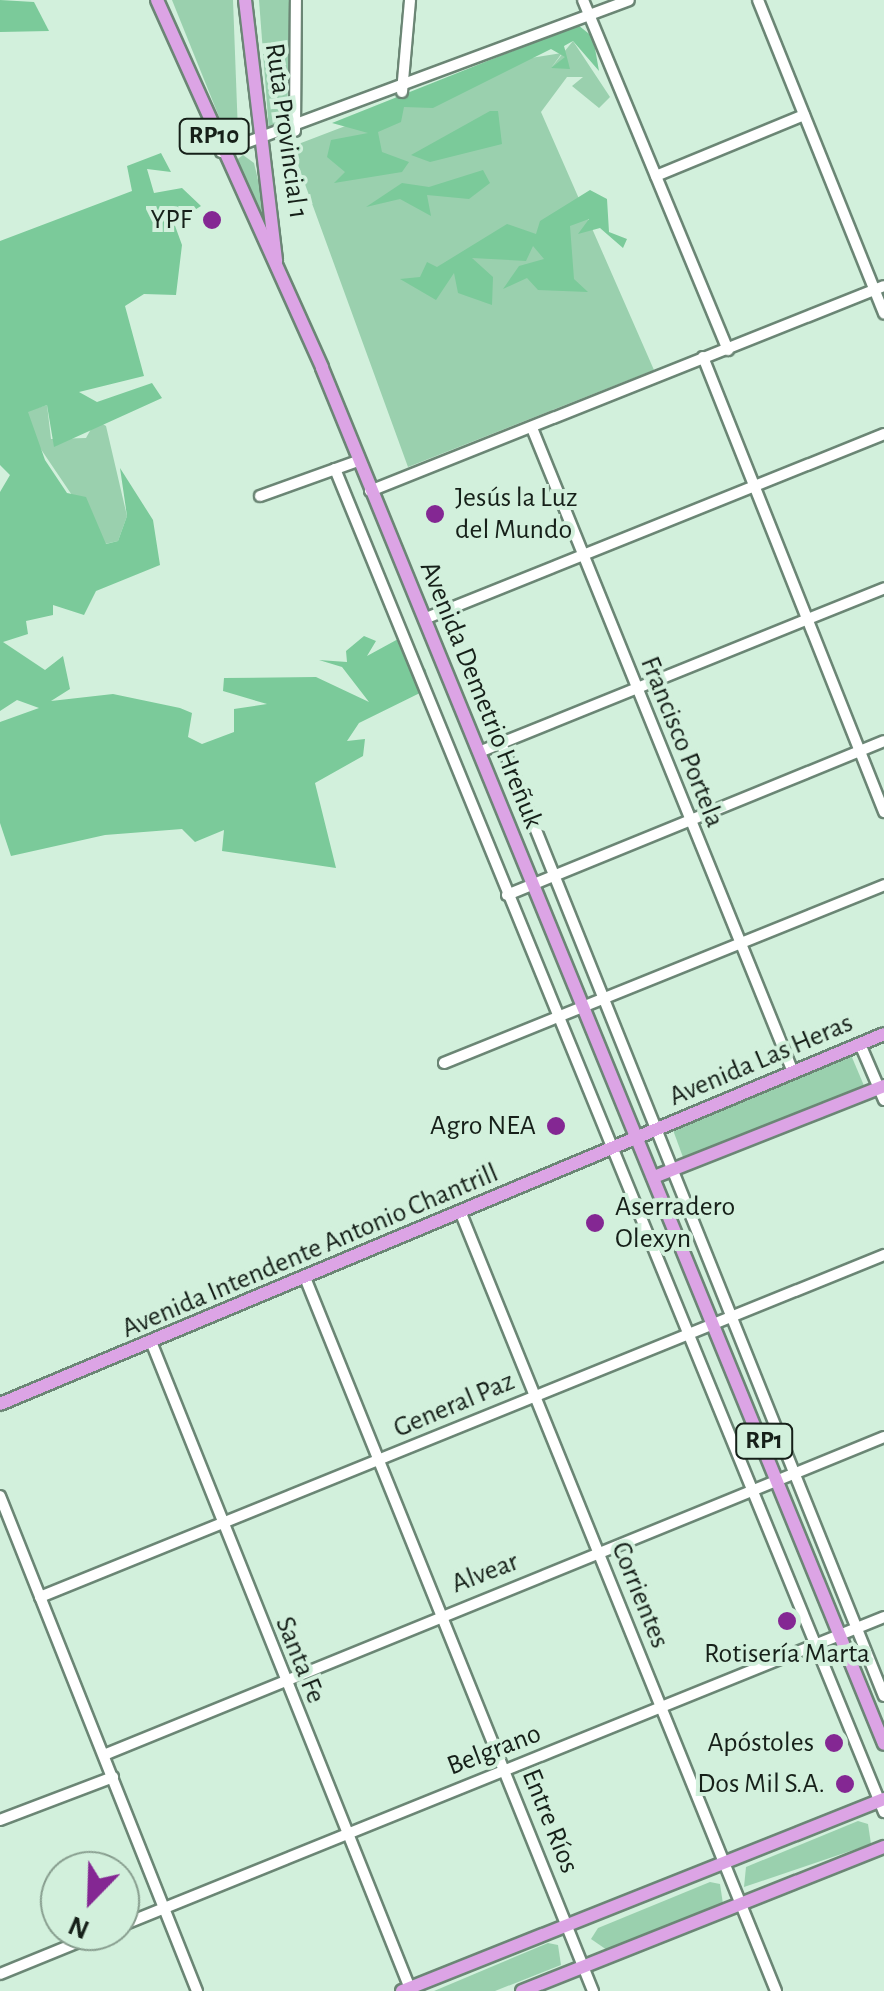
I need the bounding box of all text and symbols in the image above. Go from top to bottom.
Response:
street label: Ruta Provincial 1 [257,41,315,221]
road number: RP10 [176,116,252,156]
place label: YPF [151,203,192,237]
marker: YPF [201,209,223,231]
place label: Jesús la Luz del Mundo [455,481,578,547]
marker: Jesús la Luz del Mundo [424,503,446,525]
street label: Avenida Demetrio Hreñuk [412,557,550,833]
street label: Francisco Portela [632,652,732,832]
street label: Avenida Las Heras [664,1006,858,1114]
place label: Agro NEA [430,1109,536,1143]
marker: Agro NEA [545,1115,567,1137]
street label: Avenida Intendente Antonio Chantrill [117,1156,503,1346]
place label: Aserradero Olexyn [615,1190,735,1256]
marker: Aserradero Olexyn [584,1212,606,1234]
street label: General Paz [389,1365,519,1445]
road number: RP1 [734,1421,794,1461]
street label: Corrientes [604,1537,676,1653]
street label: Alvear [447,1545,523,1601]
marker: Rotisería Marta [776,1610,798,1632]
street label: Santa Fe [268,1612,332,1708]
place label: Rotisería Marta [704,1637,870,1671]
street label: Belgrano [442,1717,546,1783]
place label: Apóstoles [708,1726,814,1760]
marker: Apóstoles [823,1732,845,1754]
street label: Entre Ríos [514,1764,586,1878]
place label: Dos Mil S.A. [697,1767,825,1801]
marker: Dos Mil S.A. [834,1773,856,1795]
north arrow [40,1851,140,1951]
text: N [65,1910,93,1943]

